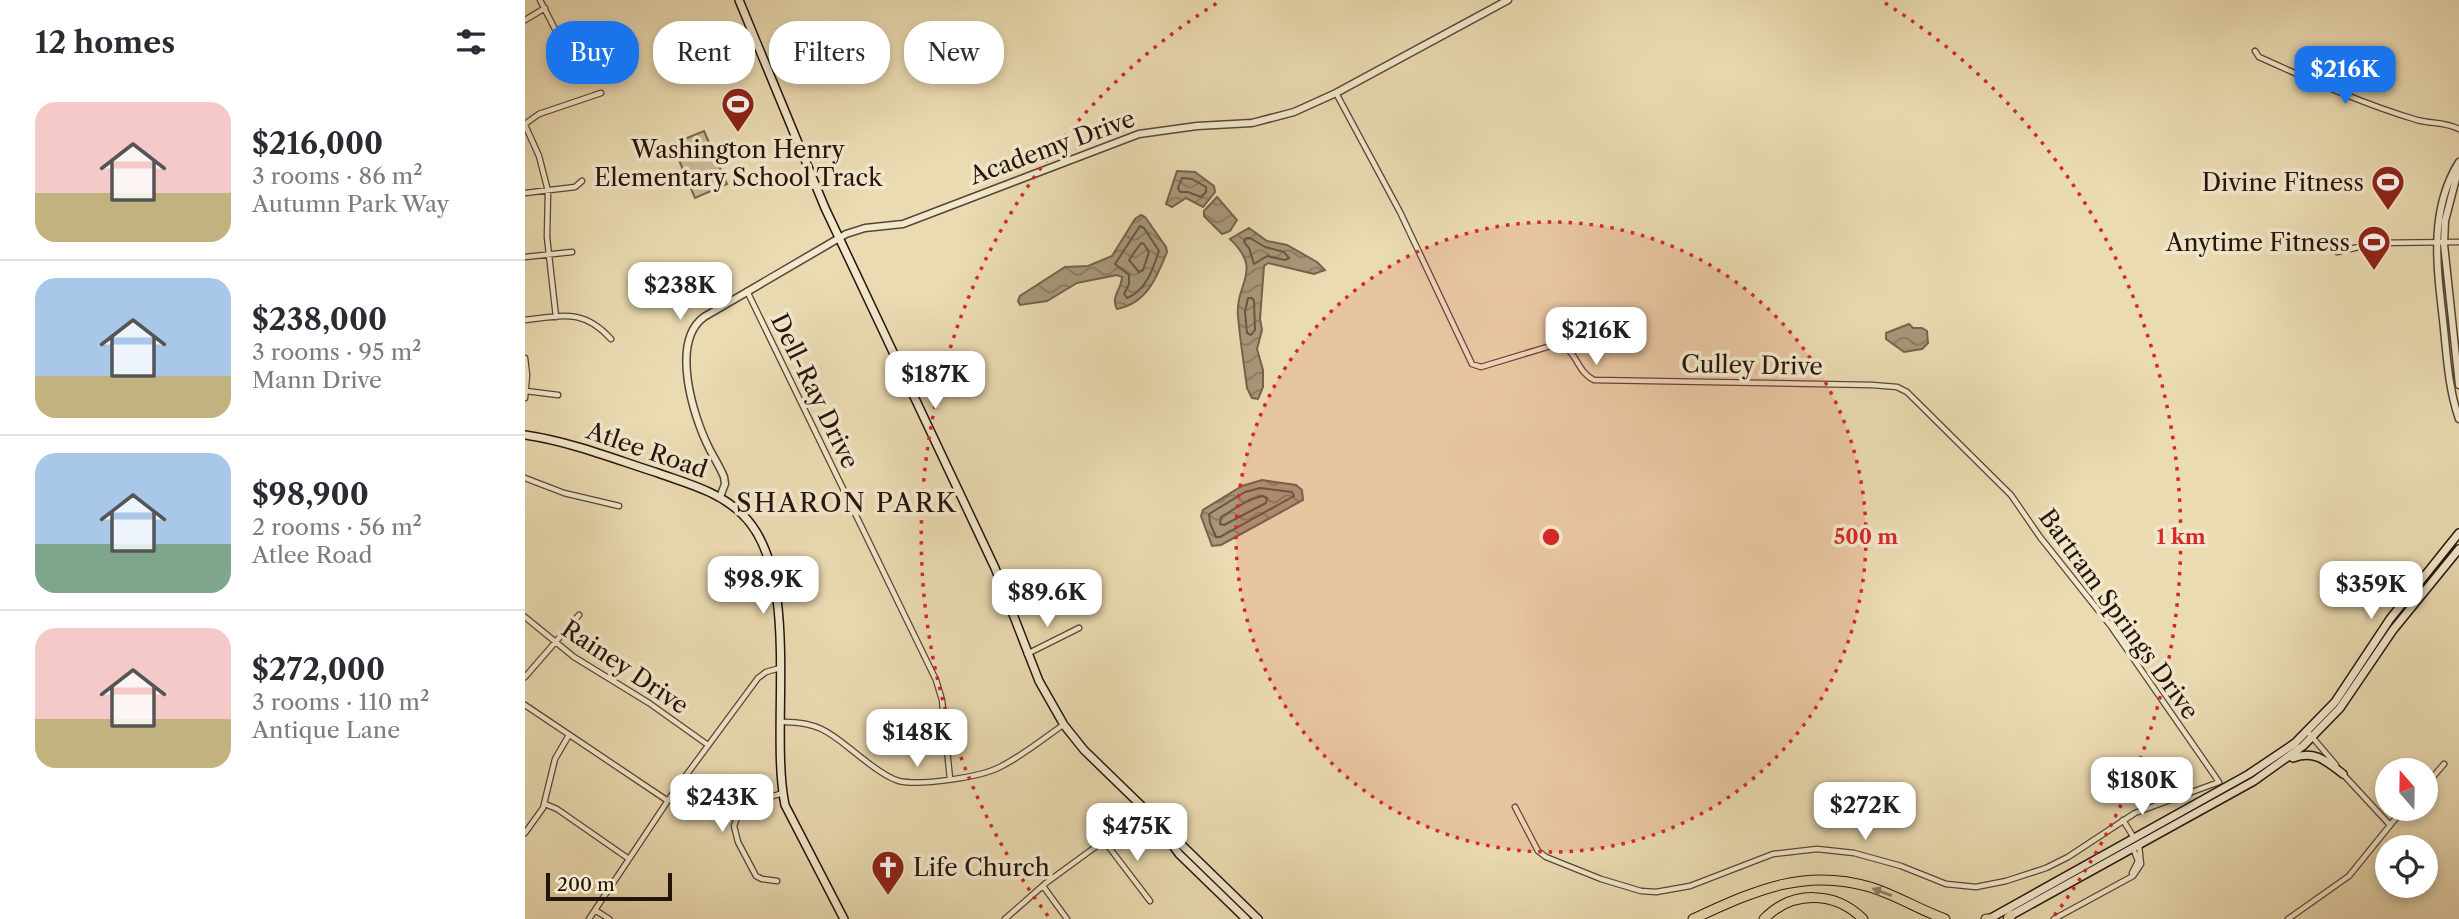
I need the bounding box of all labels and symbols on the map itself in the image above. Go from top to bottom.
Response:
pin: $216K [2296,46,2394,106]
sports icon: Washington Henry Elementary School Track [719,85,757,134]
street label: Academy Drive [964,104,1139,191]
place label: Washington Henry Elementary School Track [594,135,883,192]
sports icon: Divine Fitness [2369,163,2407,212]
place label: Divine Fitness [2202,168,2364,197]
sports icon: Anytime Fitness [2355,223,2393,272]
place label: Anytime Fitness [2165,228,2350,257]
pin: $238K [631,262,729,322]
pin: $216K [1547,308,1645,367]
street label: Dell-Ray Drive [765,309,865,473]
street label: Culley Drive [1681,349,1823,381]
pin: $187K [886,352,984,411]
street label: Atlee Road [582,415,712,484]
district label: SHARON PARK [736,487,958,519]
street label: Bartram Springs Drive [2033,503,2205,725]
text: 500 m [1834,524,1898,549]
text: 1 km [2156,524,2206,549]
centre of rings [1539,525,1563,549]
pin: $98.9K [706,556,820,616]
pin: $359K [2322,562,2420,621]
pin: $89.6K [990,570,1104,629]
street label: Rainey Drive [556,614,694,720]
pin: $148K [868,710,966,769]
pin: $180K [2093,758,2191,817]
north arrow [2375,758,2438,821]
pin: $243K [673,774,771,834]
pin: $272K [1816,782,1914,842]
pin: $475K [1088,804,1186,863]
church icon: Life Church [869,848,907,897]
place label: Life Church [913,853,1050,882]
scale bar [546,870,672,902]
one-way arrow [1872,886,1893,897]

